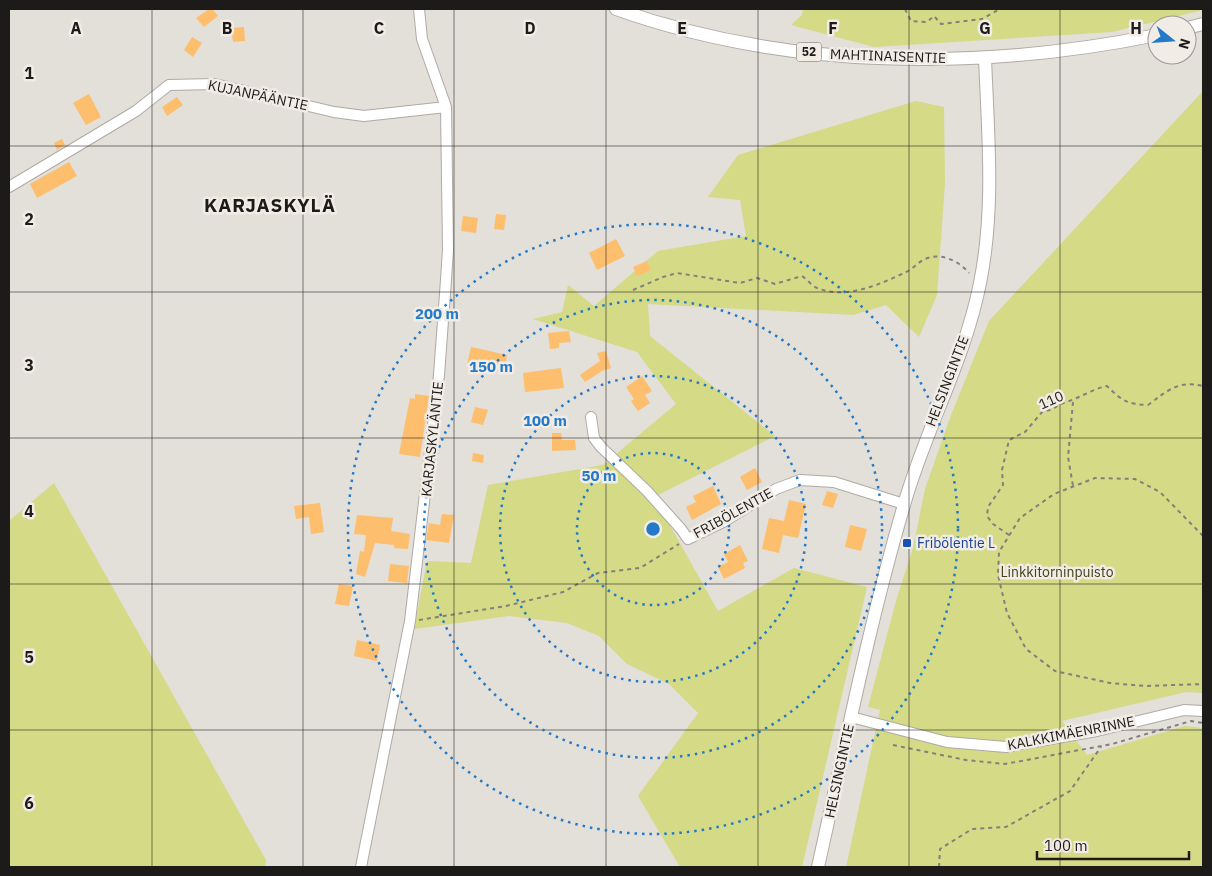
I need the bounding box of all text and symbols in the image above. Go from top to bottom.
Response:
north arrow [1147,15,1197,65]
text: A [71,18,82,38]
text: B [222,18,233,38]
text: C [374,18,384,38]
text: D [524,18,536,38]
text: E [677,18,687,38]
text: F [828,18,838,38]
text: G [979,18,991,38]
text: H [1130,18,1142,38]
text: N [1174,36,1195,51]
road number: 52 [796,42,822,62]
street label: MAHTINAISENTIE [830,45,946,67]
text: 1 [24,63,34,83]
street label: KUJANPÄÄNTIE [206,76,310,114]
district label: KARJASKYLÄ [204,193,336,217]
text: 2 [24,209,34,229]
text: 200 m [415,304,459,323]
street label: HELSINGINTIE [921,333,973,429]
text: 3 [24,355,34,375]
text: 150 m [469,357,513,376]
street label: KARJASKYLÄNTIE [417,381,447,497]
street label: 110 [1036,387,1066,413]
text: 100 m [523,411,567,430]
text: 50 m [582,466,616,485]
street label: FRIBÖLENTIE [690,484,776,542]
text: 4 [24,501,34,521]
centre of rings [644,520,662,538]
place label: Fribölentie L [917,534,995,552]
marker: Fribölentie L [901,537,913,549]
park label: Linkkitorninpuisto [1001,563,1114,581]
text: 5 [24,647,34,667]
street label: KALKKIMÄENRINNE [1006,712,1136,754]
street label: HELSINGINTIE [820,722,858,820]
text: 6 [24,793,34,813]
scale bar [1037,828,1190,860]
text: 100 m [1044,836,1088,855]

